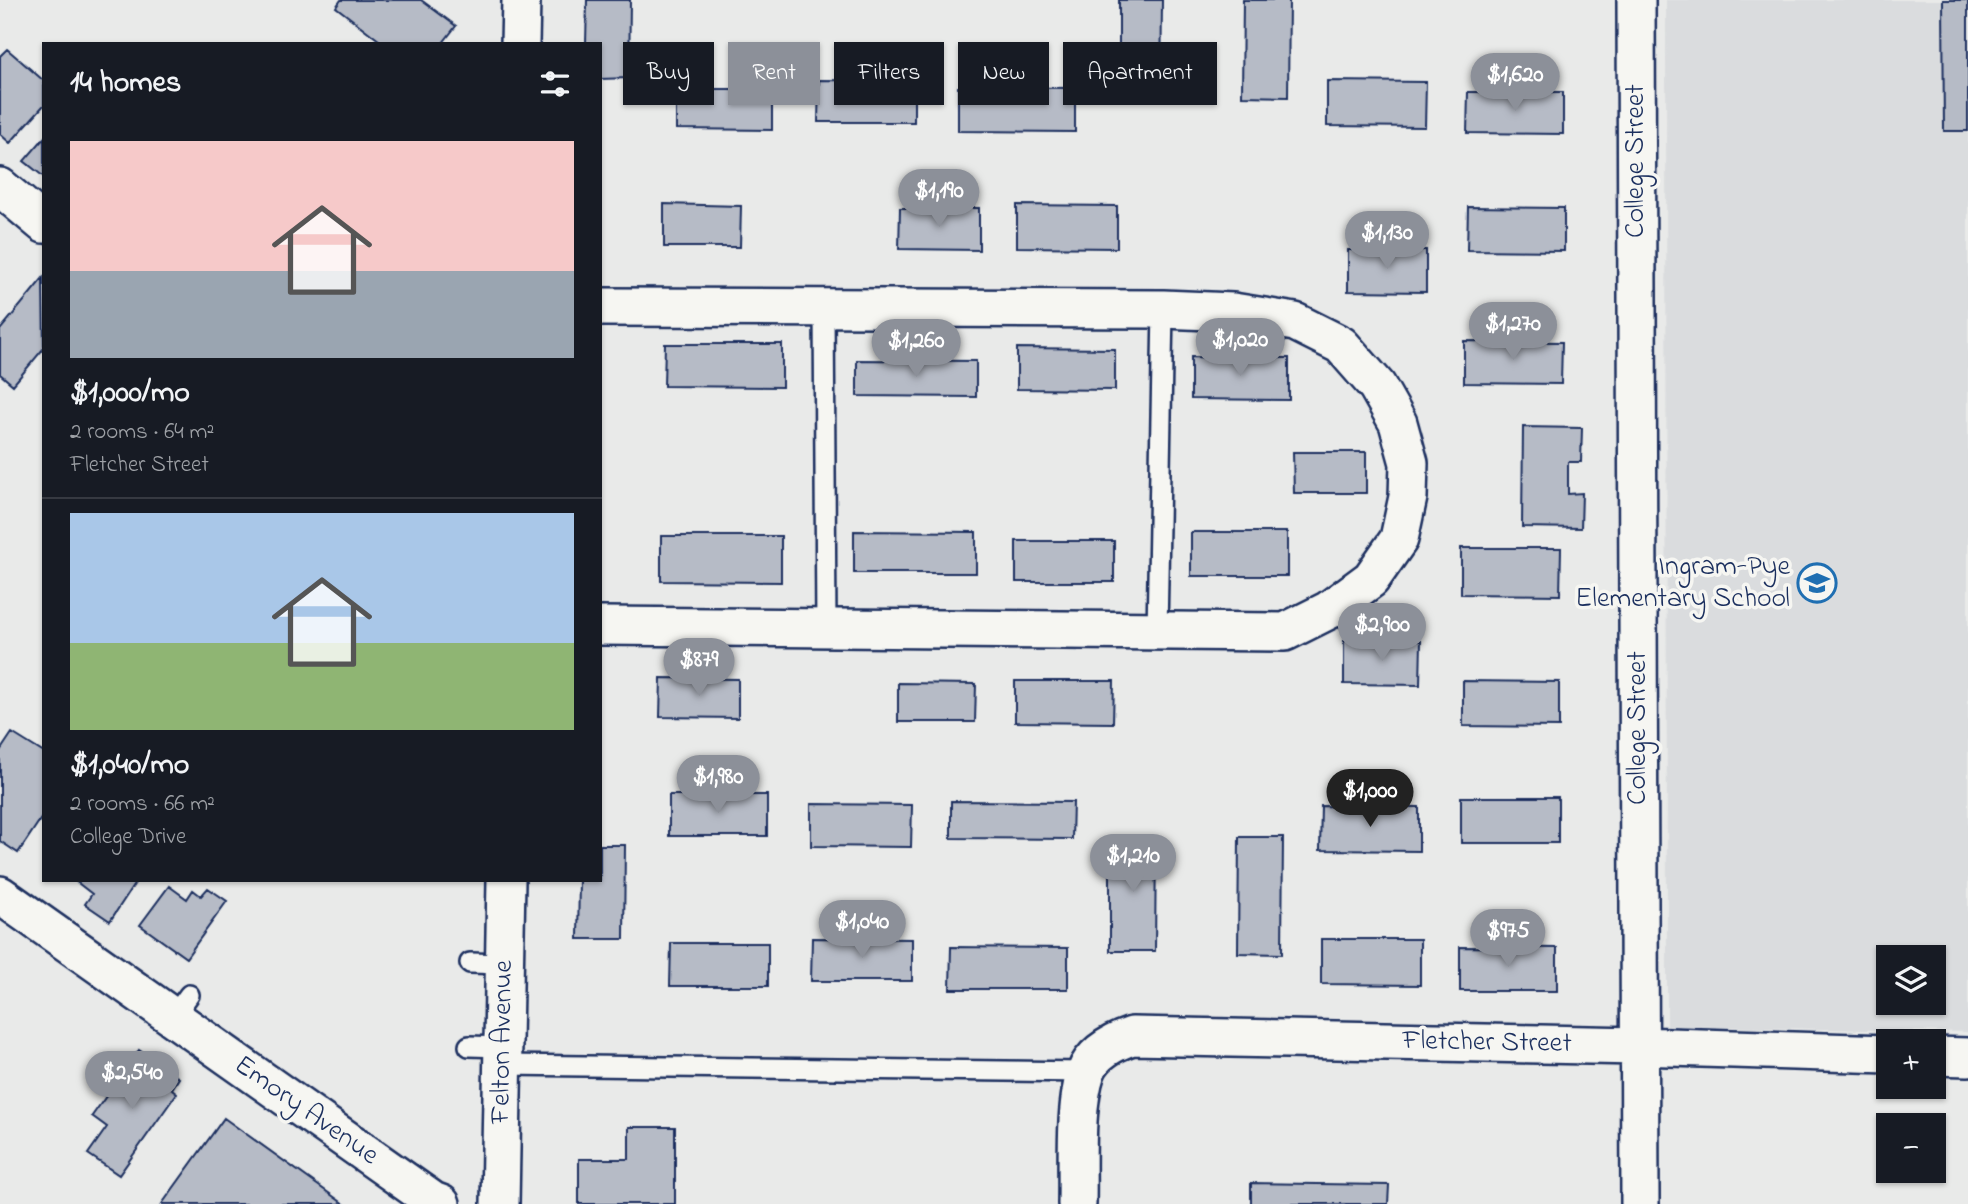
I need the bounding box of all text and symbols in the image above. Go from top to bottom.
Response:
chip: Buy [623,42,714,105]
chip: Rent [728,42,820,105]
chip: Filters [834,42,944,105]
chip: New [958,42,1049,105]
chip: Apartment [1063,42,1217,105]
pin: $1,620 [1458,54,1572,113]
text: $1,620 [1487,59,1543,92]
text: 14 homes [70,62,181,106]
icon: filters [536,65,574,103]
street label: College Street [1616,84,1657,238]
pin: $1,190 [882,170,996,229]
text: $1,190 [914,175,964,208]
icon: home [259,187,385,313]
pin: $1,130 [1330,212,1444,271]
text: $1,130 [1361,217,1413,250]
pin: $1,270 [1456,302,1570,362]
text: $1,270 [1485,308,1541,341]
pin: $1,020 [1183,318,1297,378]
pin: $1,260 [859,320,973,379]
text: $1,020 [1212,324,1268,357]
text: $1,260 [888,325,944,358]
text: $1,000/mo [70,372,190,416]
text: 2 rooms · 64 m² [70,416,214,449]
text: Fletcher Street [70,449,209,482]
place label: Ingram-Pye Elementary School [1575,547,1790,620]
icon: home [259,559,385,685]
school or university icon: Ingram-Pye Elementary School [1796,562,1838,604]
pin: $2,900 [1325,604,1439,663]
text: $2,900 [1354,609,1410,642]
pin: $879 [658,638,740,698]
text: $879 [680,644,718,677]
street label: College Street [1618,651,1659,805]
text: $1,040/mo [70,744,189,788]
pin: $1,980 [661,756,775,815]
text: $1,980 [693,761,743,794]
pin: $1,000 [1313,770,1427,829]
text: $1,000 [1343,775,1398,808]
text: 2 rooms · 66 m² [70,788,215,821]
text: College Drive [70,821,186,854]
pin: $1,210 [1076,834,1190,894]
text: $1,210 [1106,840,1160,873]
pin: $1,040 [805,900,919,960]
text: $1,040 [835,906,889,939]
pin: $975 [1467,909,1549,969]
text: $975 [1486,915,1530,948]
map controls [1876,945,1946,1183]
button: layers [1876,945,1946,1015]
street label: Felton Avenue [481,959,525,1125]
street label: Fletcher Street [1401,1021,1572,1065]
button: + [1876,1029,1946,1099]
street label: Emory Avenue [225,1046,387,1176]
pin: $2,540 [75,1052,189,1111]
text: $2,540 [101,1057,163,1090]
button: − [1876,1113,1946,1183]

